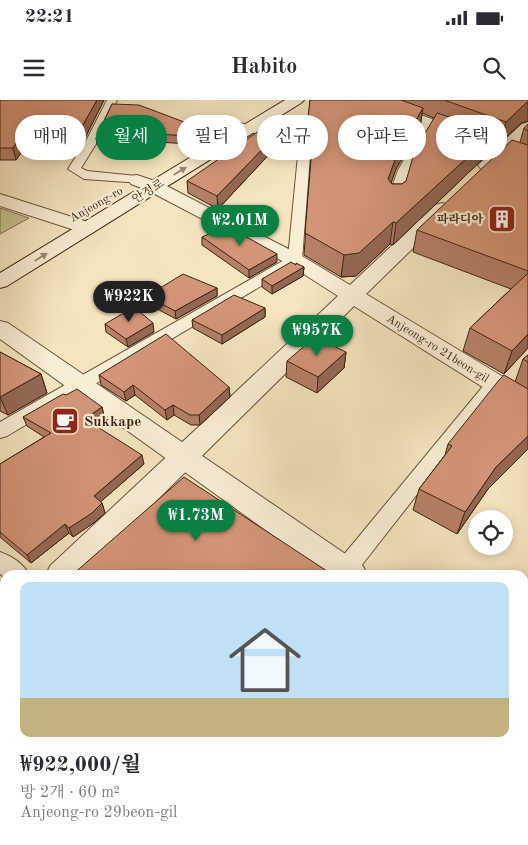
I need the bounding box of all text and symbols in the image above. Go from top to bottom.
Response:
text: 22:21 [25,8,74,27]
icon: menu [20,54,48,82]
icon: search [480,54,508,82]
text: Habito [231,56,297,78]
chip: 매매 [15,115,86,160]
chip: 월세 [96,115,167,160]
chip: 필터 [177,115,247,160]
chip: 신규 [257,115,328,160]
chip: 아파트 [338,115,426,160]
chip: 주택 [436,115,507,160]
one-way arrow [173,166,186,176]
street label: 안정로 [130,176,167,206]
street label: Anjeong-ro [68,185,125,225]
pin: ₩2.01M [199,204,281,247]
building icon: 파라디아 [487,204,517,234]
place label: 파라디아 [437,212,483,226]
text: ₩2.01M [212,213,268,229]
one-way arrow [35,252,48,261]
pin: ₩922K [94,280,164,323]
text: ₩922K [104,289,154,305]
street label: Anjeong-ro 21beon-gil [384,312,491,385]
pin: ₩957K [282,314,352,357]
text: ₩957K [292,323,342,339]
cafe icon: Sukkape [50,406,80,436]
place label: Sukkape [84,415,141,430]
pin: ₩1.73M [155,500,237,542]
text: ₩1.73M [168,508,224,524]
map controls [468,510,513,555]
button: locate [468,510,513,555]
icon: home [220,615,310,705]
text: ₩922,000/월 [20,755,141,776]
text: 방 2개 · 60 m² [20,785,120,801]
text: Anjeong-ro 29beon-gil [20,805,177,821]

